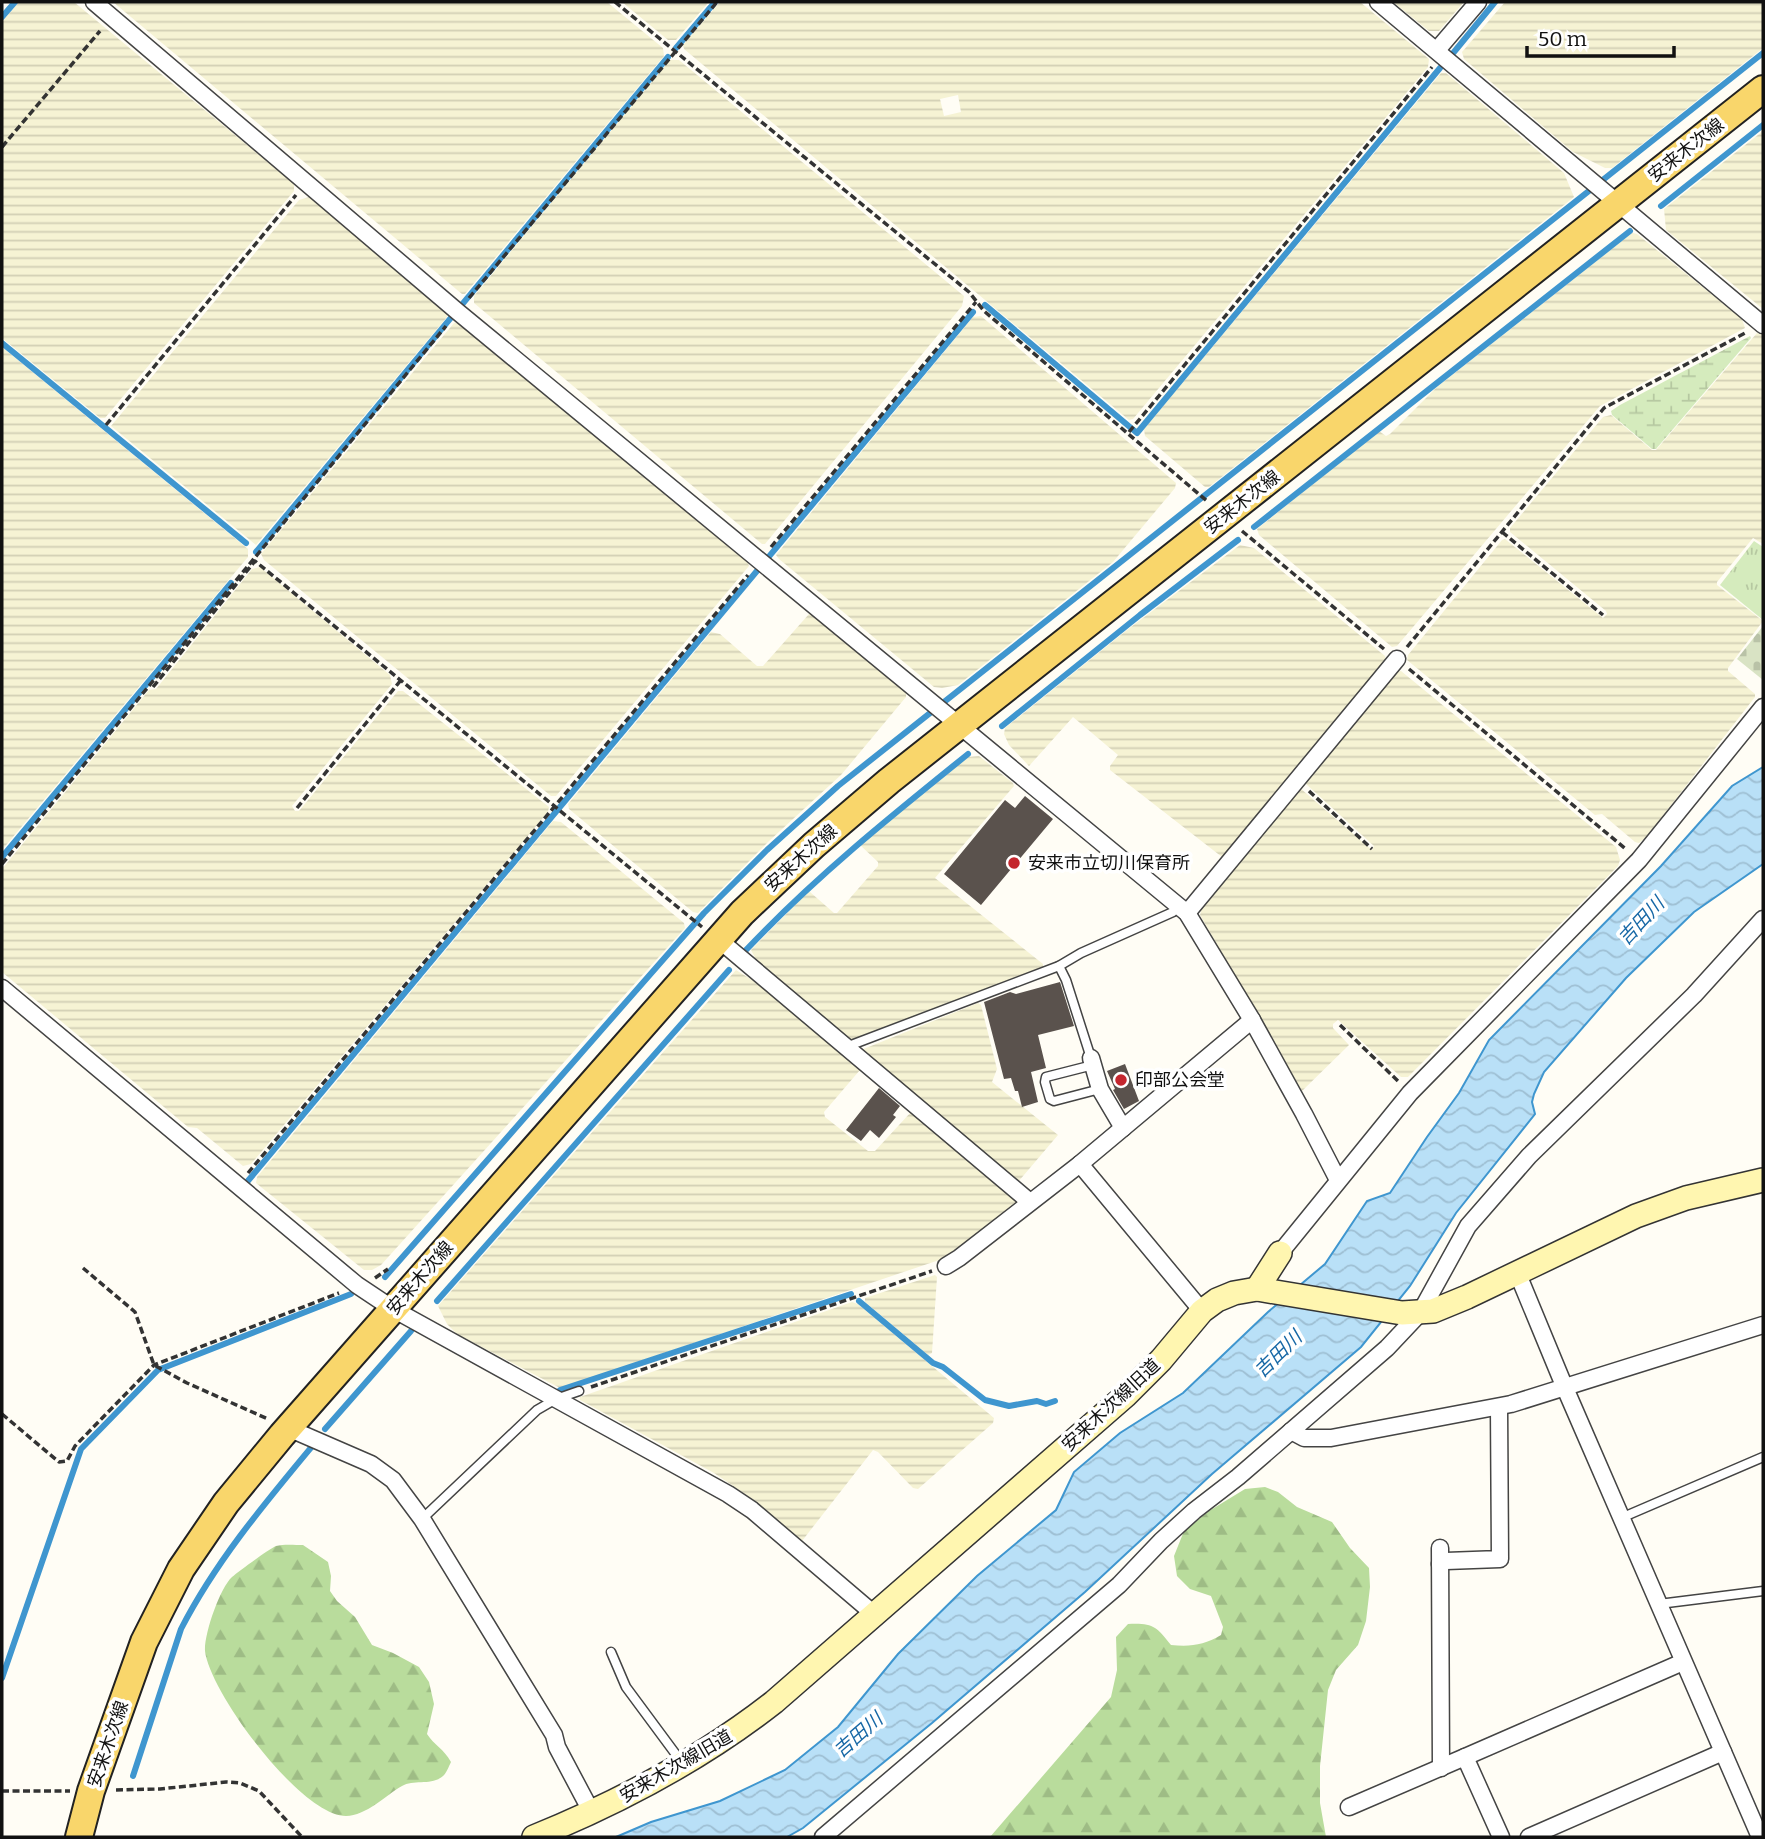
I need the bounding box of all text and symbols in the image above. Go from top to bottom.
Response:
scale bar [1527,14,1674,58]
text: 50 m [1538,26,1587,52]
street label: 安来木次線 [1644,114,1728,186]
street label: 安来木次線 [1200,466,1284,538]
street label: 安来木次線 [760,820,842,896]
place label: 安来市立切川保育所 [1028,852,1190,874]
marker: 安来市立切川保育所 [1006,855,1022,871]
water label: 吉田川 [1613,891,1670,950]
place label: 印部公会堂 [1135,1069,1225,1091]
marker: 印部公会堂 [1113,1072,1129,1088]
street label: 安来木次線 [382,1237,458,1319]
water label: 吉田川 [1250,1325,1308,1382]
street label: 安来木次線旧道 [1057,1354,1165,1456]
street label: 安来木次線 [83,1698,133,1790]
water label: 吉田川 [829,1706,889,1762]
street label: 安来木次線旧道 [616,1725,736,1807]

